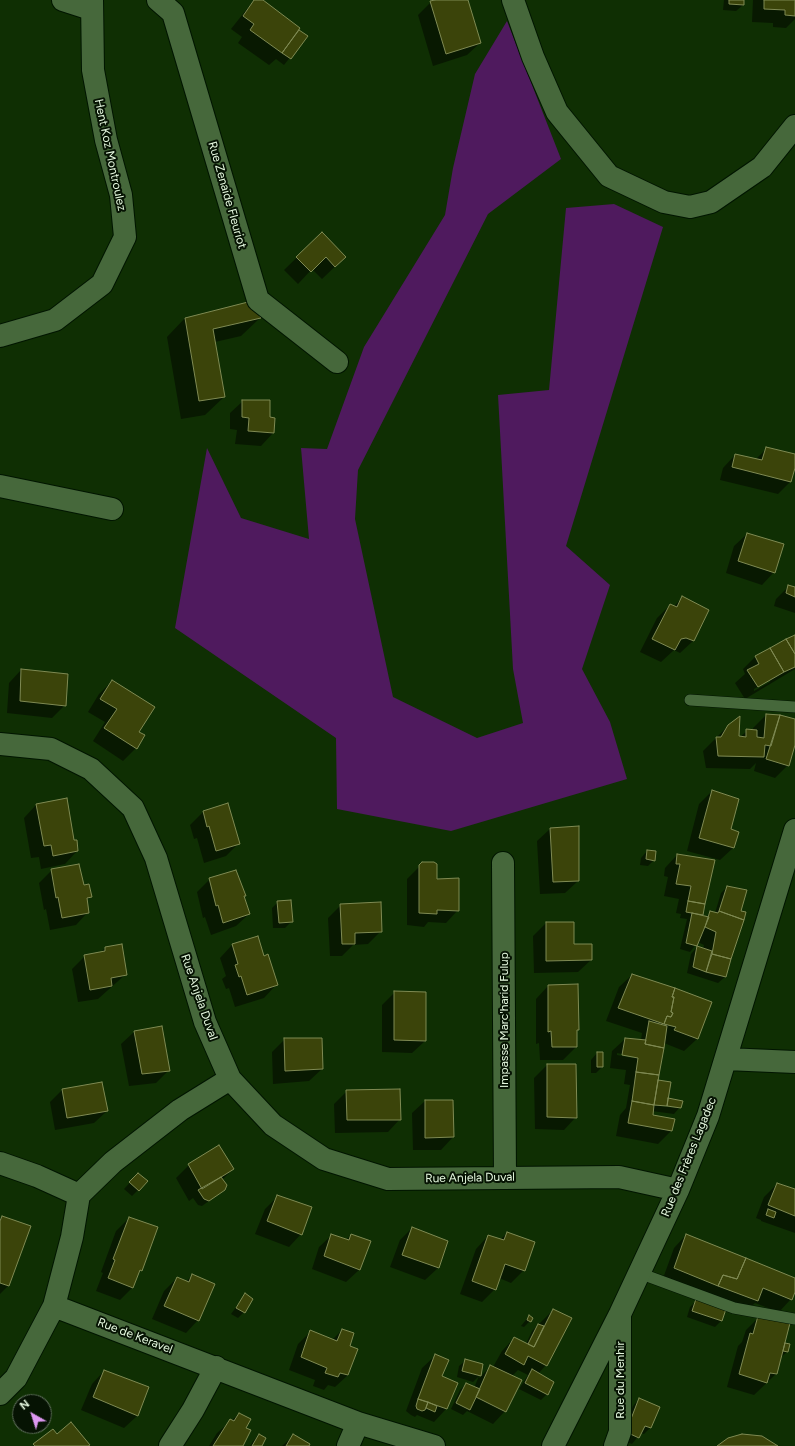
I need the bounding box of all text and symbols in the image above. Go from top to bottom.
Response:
street label: Hent Koz Montroulez [91,98,129,212]
street label: Rue Zenaïde Fleuriot [205,140,249,250]
street label: Rue Anjela Duval [178,952,220,1042]
street label: Impasse Marc'harid Fulup [497,952,511,1088]
street label: Rue des Frères Lagadec [658,1095,720,1219]
street label: Rue Anjela Duval [425,1170,515,1186]
street label: Rue de Keravel [95,1315,175,1357]
street label: Rue du Menhir [613,1341,627,1419]
north arrow [12,1394,52,1434]
text: N [17,1397,32,1413]

